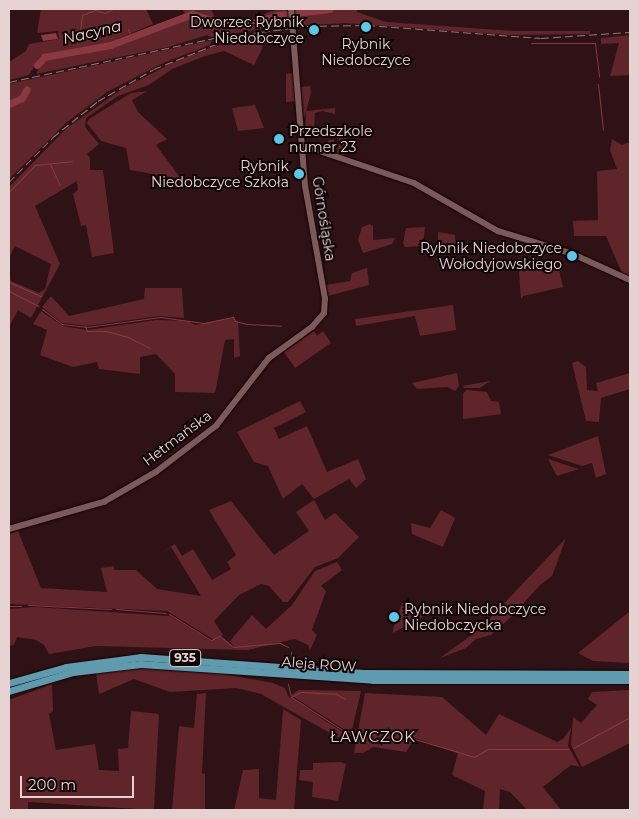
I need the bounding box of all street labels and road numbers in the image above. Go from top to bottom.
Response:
street label: Górnośląska [309,175,339,263]
street label: Hetmańska [139,407,215,469]
road number: 935 [169,648,201,668]
street label: Aleja ROW [281,653,357,675]

